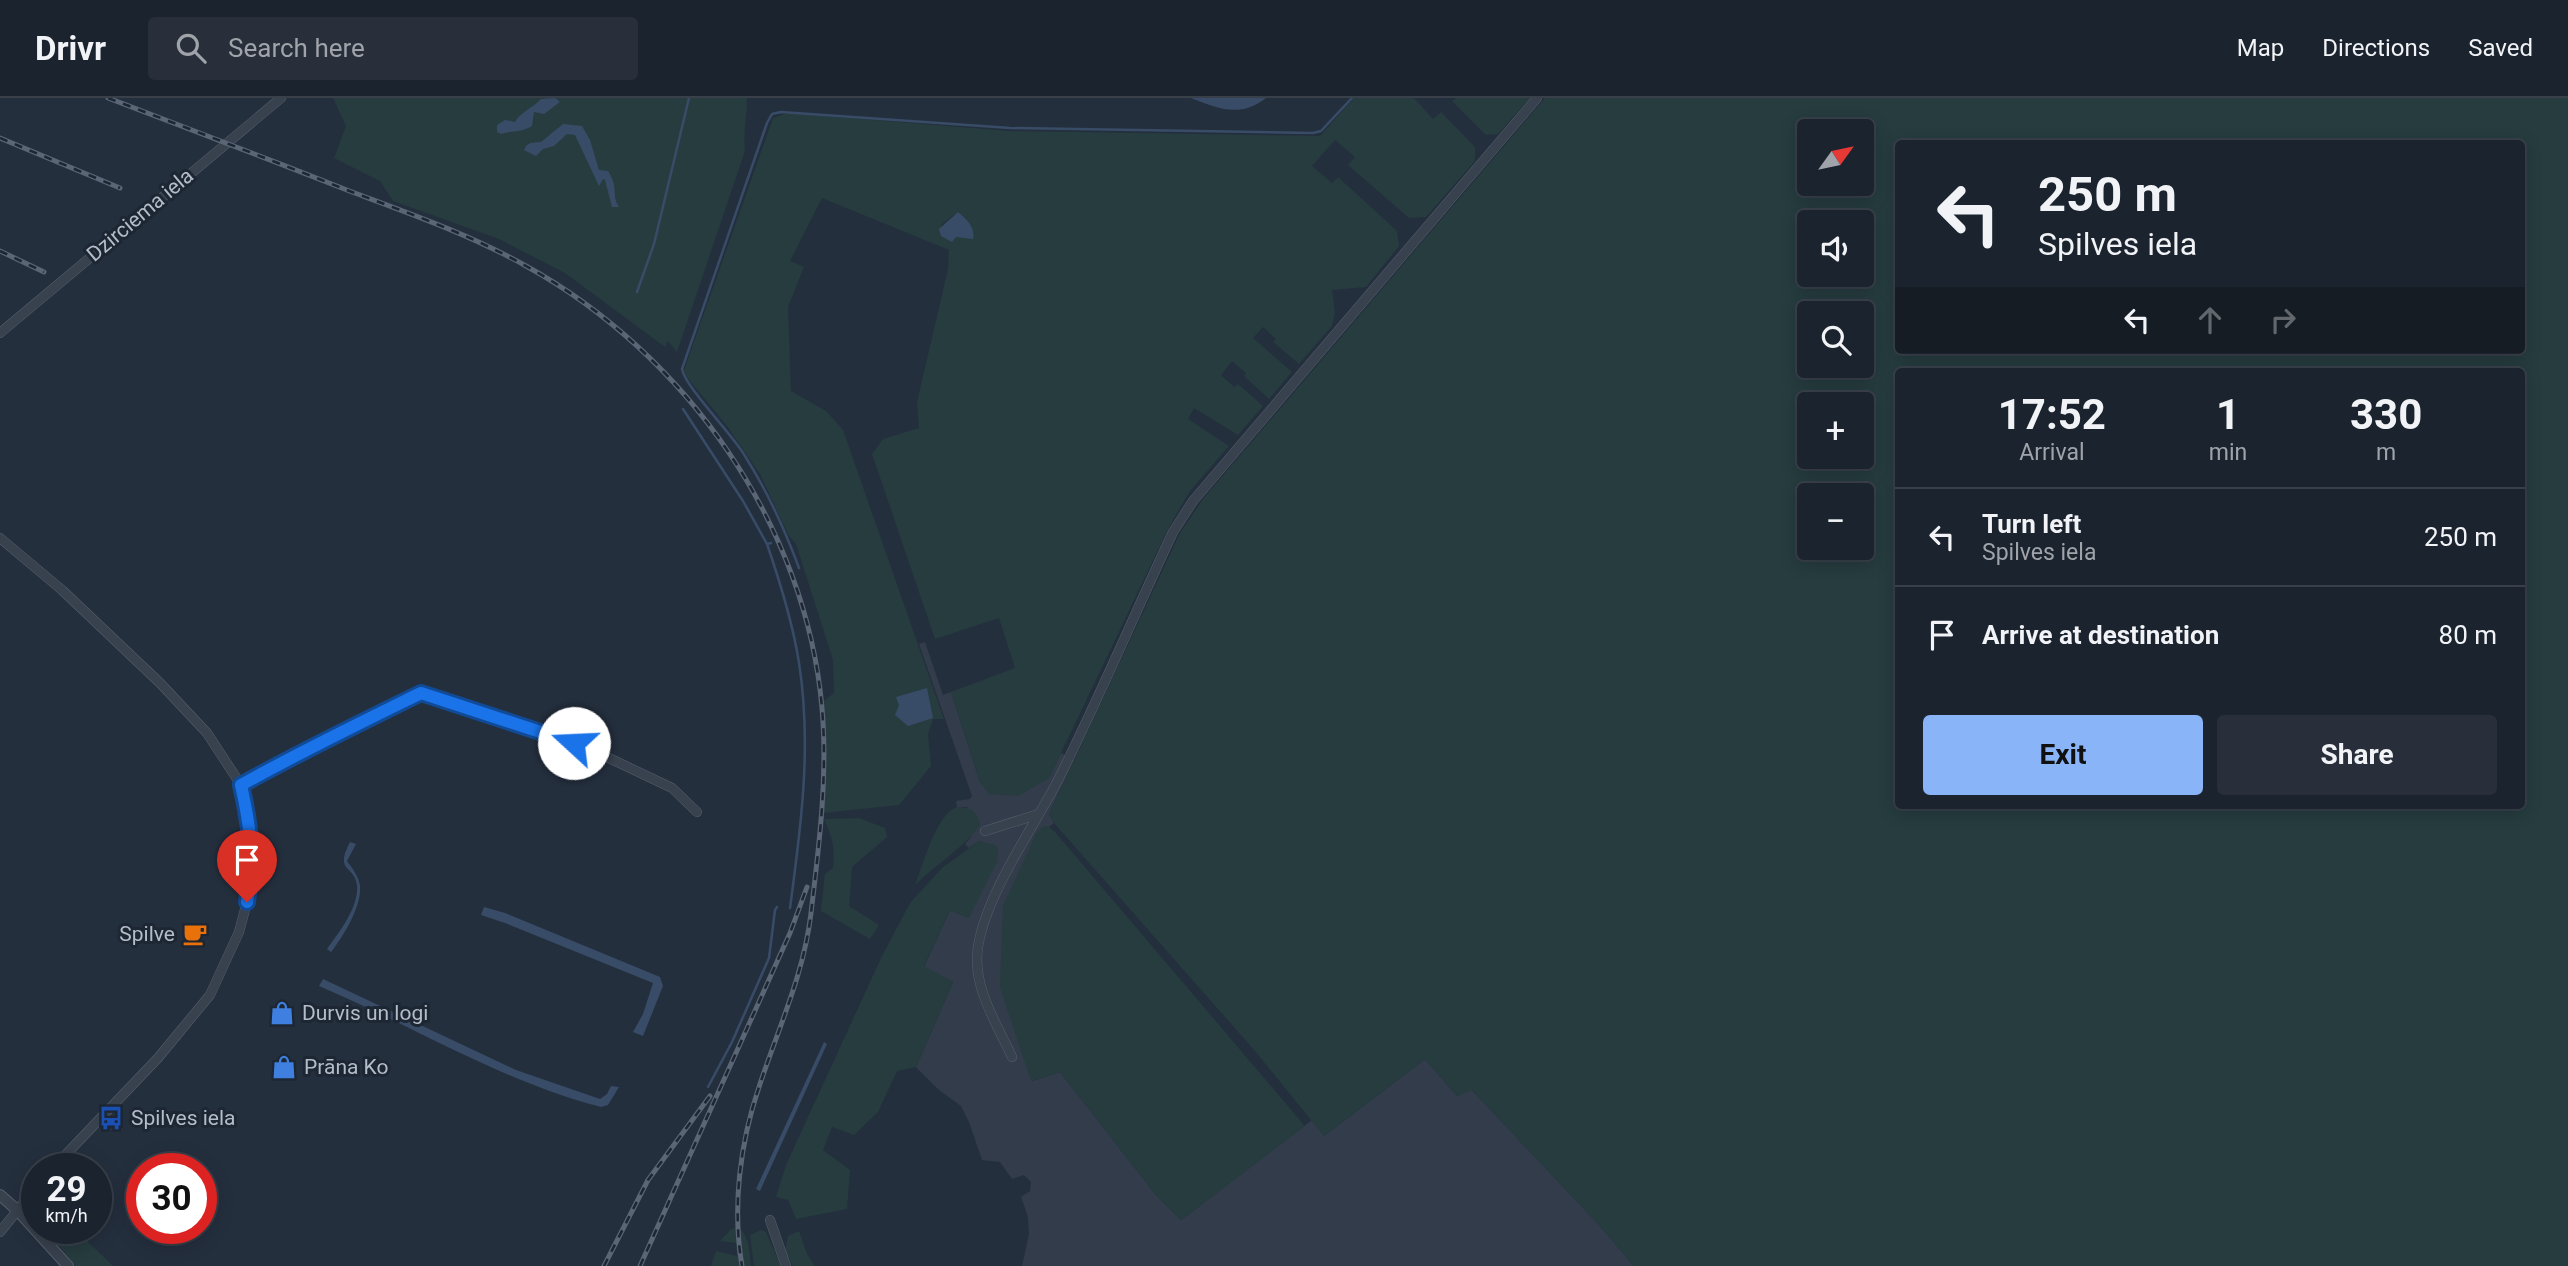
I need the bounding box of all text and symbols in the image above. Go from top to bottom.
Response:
search box [148,17,638,80]
text: Drivr [35,29,106,68]
icon: search [172,29,210,67]
text: Search here [228,33,365,63]
text: Map [2237,34,2284,62]
text: Directions [2322,34,2430,62]
text: Saved [2468,34,2533,62]
north arrow [1797,119,1874,196]
map controls [1797,119,1874,560]
street label: Dzirciema iela [82,164,198,266]
text: 250 m [2038,166,2177,223]
icon: left [1923,168,2014,259]
button: sound [1797,210,1874,287]
text: Spilves iela [2038,225,2197,263]
button: search [1797,301,1874,378]
icon: left [2118,301,2156,339]
icon: ahead [2191,301,2229,339]
icon: right [2264,301,2302,339]
text: 17:52 [1998,390,2106,439]
text: 1 [2216,390,2240,439]
text: 330 [2350,390,2422,439]
button: + [1797,392,1874,469]
text: Arrival [2019,439,2085,466]
text: min [2209,439,2247,466]
text: m [2376,439,2396,466]
button: − [1797,483,1874,560]
text: Turn left [1982,509,2081,539]
icon: left [1923,518,1961,556]
text: 250 m [2424,522,2497,552]
text: Spilves iela [1982,539,2096,566]
icon: arrive [1923,616,1961,654]
text: Arrive at destination [1982,620,2219,650]
text: 80 m [2439,620,2497,650]
position arrow [537,706,611,780]
button: Exit [1923,715,2203,795]
button: Share [2217,715,2497,795]
pin [217,830,277,902]
icon: arrive [228,841,266,879]
cafe icon: Spilve [181,920,209,948]
place label: Spilve [119,922,175,946]
shop icon: Durvis un logi [268,999,296,1027]
place label: Durvis un logi [302,1001,428,1025]
shop icon: Prāna Ko [270,1053,298,1081]
place label: Prāna Ko [304,1055,389,1079]
bus stop icon: Spilves iela [97,1104,125,1132]
place label: Spilves iela [131,1106,235,1130]
speed limit sign: 30 [126,1153,217,1244]
text: 29 [46,1169,87,1210]
text: km/h [45,1205,88,1226]

